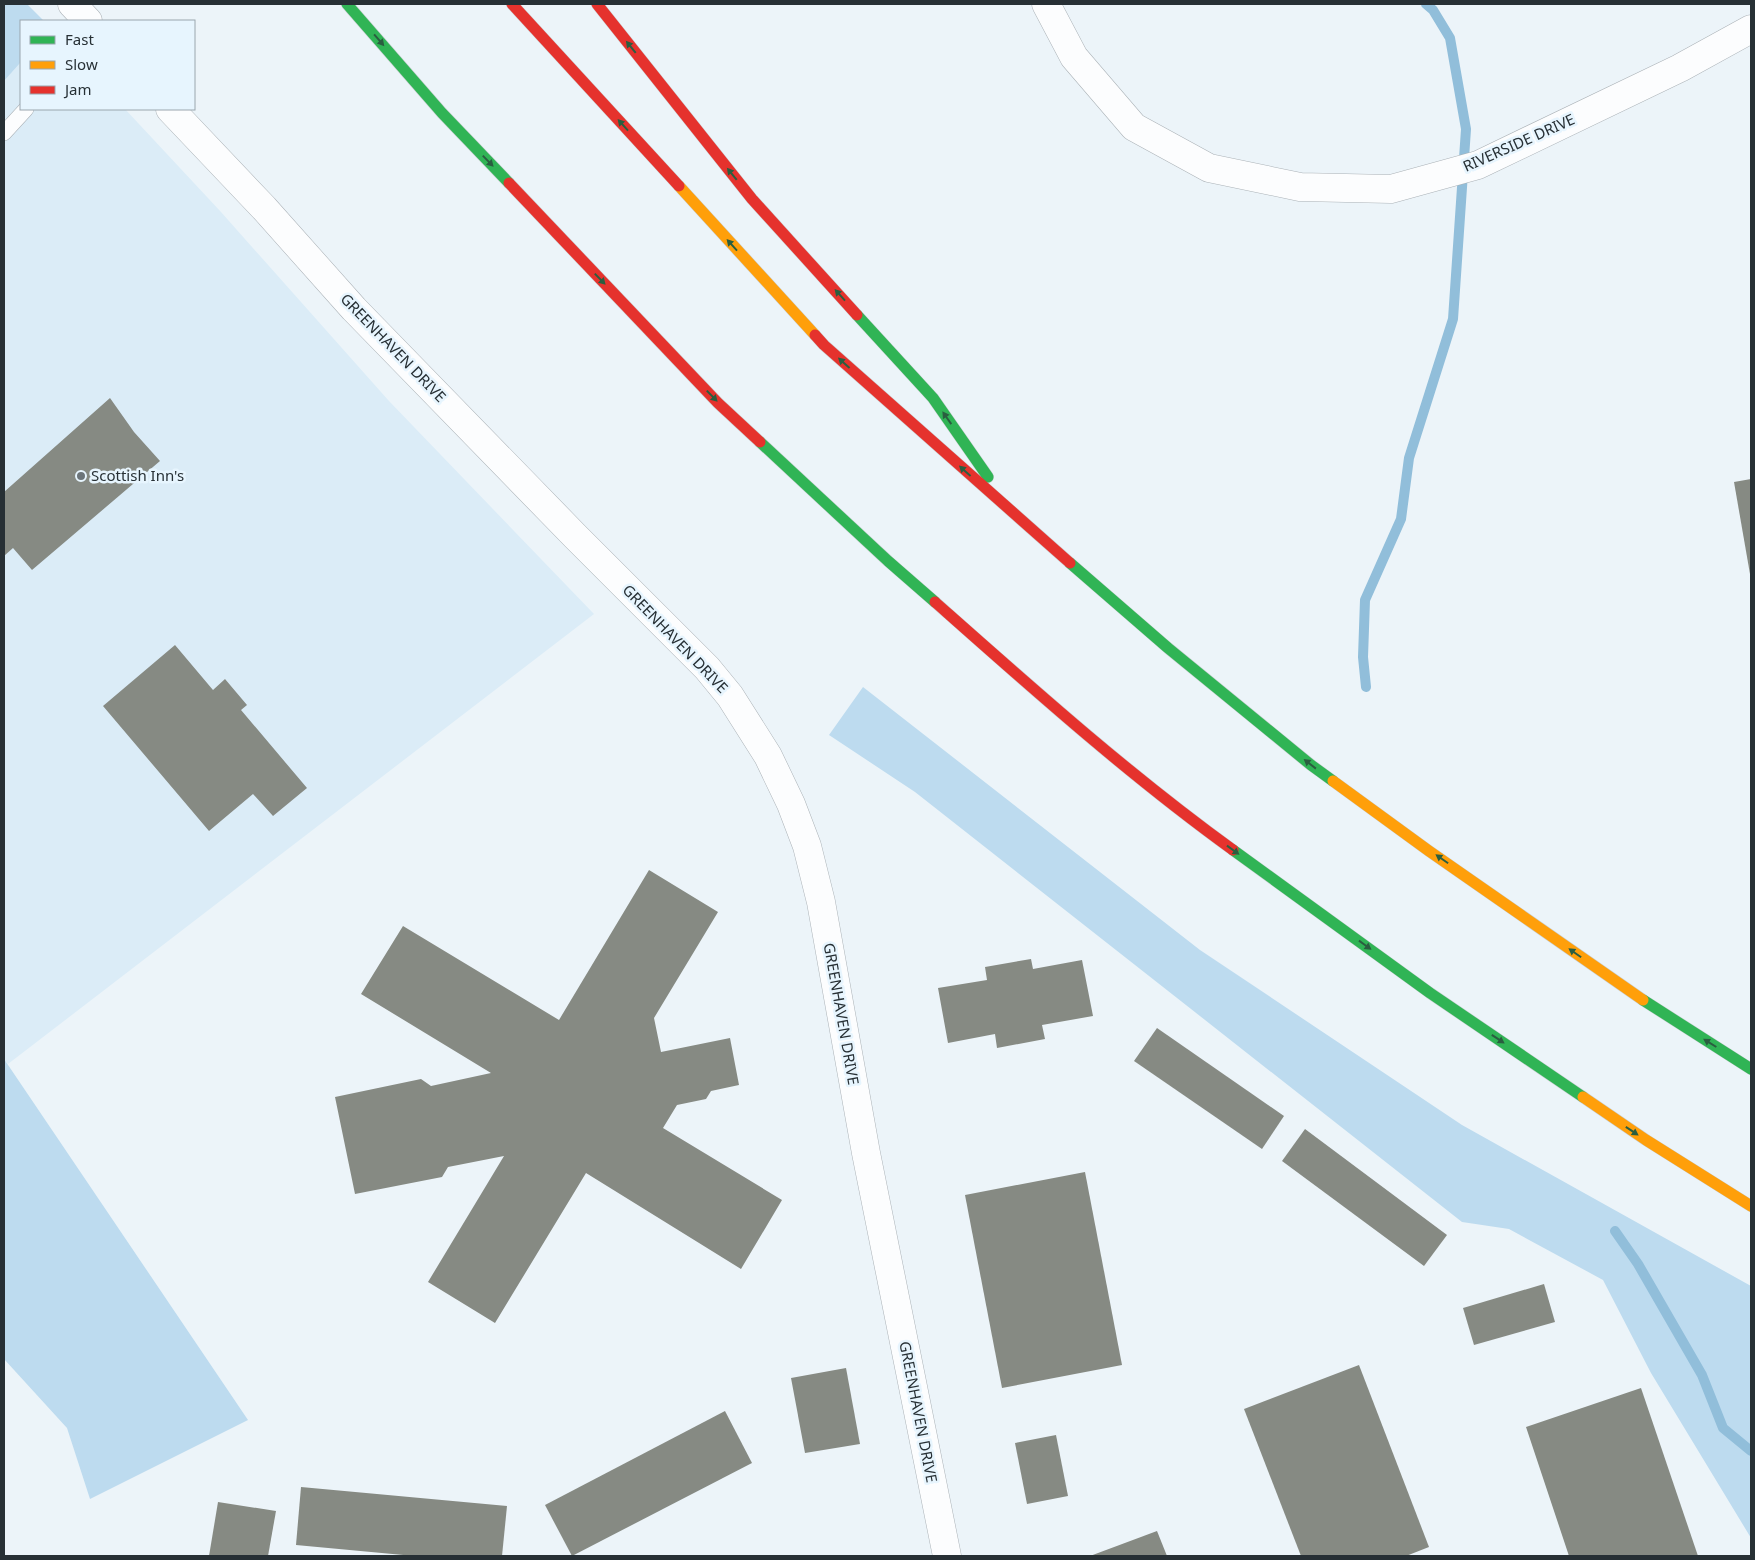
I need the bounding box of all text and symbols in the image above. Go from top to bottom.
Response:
legend [20,20,195,110]
text: Fast [65,29,94,49]
one-way arrow [373,34,385,46]
one-way arrow [626,40,637,53]
text: Slow [65,54,98,74]
text: Jam [63,79,92,99]
street label: RIVERSIDE DRIVE [1460,108,1578,176]
one-way arrow [617,119,629,131]
one-way arrow [482,154,494,166]
one-way arrow [727,168,738,181]
one-way arrow [726,239,738,251]
one-way arrow [594,272,606,284]
street label: GREENHAVEN DRIVE [337,289,451,406]
one-way arrow [834,290,846,302]
one-way arrow [838,357,850,369]
one-way arrow [706,390,718,402]
one-way arrow [942,411,952,425]
place label: Scottish Inn's [91,465,184,485]
one-way arrow [960,465,972,477]
marker: Scottish Inn's [75,470,87,482]
street label: GREENHAVEN DRIVE [619,580,733,697]
one-way arrow [1303,759,1317,769]
one-way arrow [1226,845,1240,855]
one-way arrow [1435,854,1449,864]
one-way arrow [1358,940,1371,951]
street label: GREENHAVEN DRIVE [820,941,864,1086]
one-way arrow [1568,948,1582,958]
one-way arrow [1491,1034,1505,1044]
one-way arrow [1703,1038,1717,1047]
one-way arrow [1625,1126,1639,1136]
street label: GREENHAVEN DRIVE [895,1339,943,1484]

